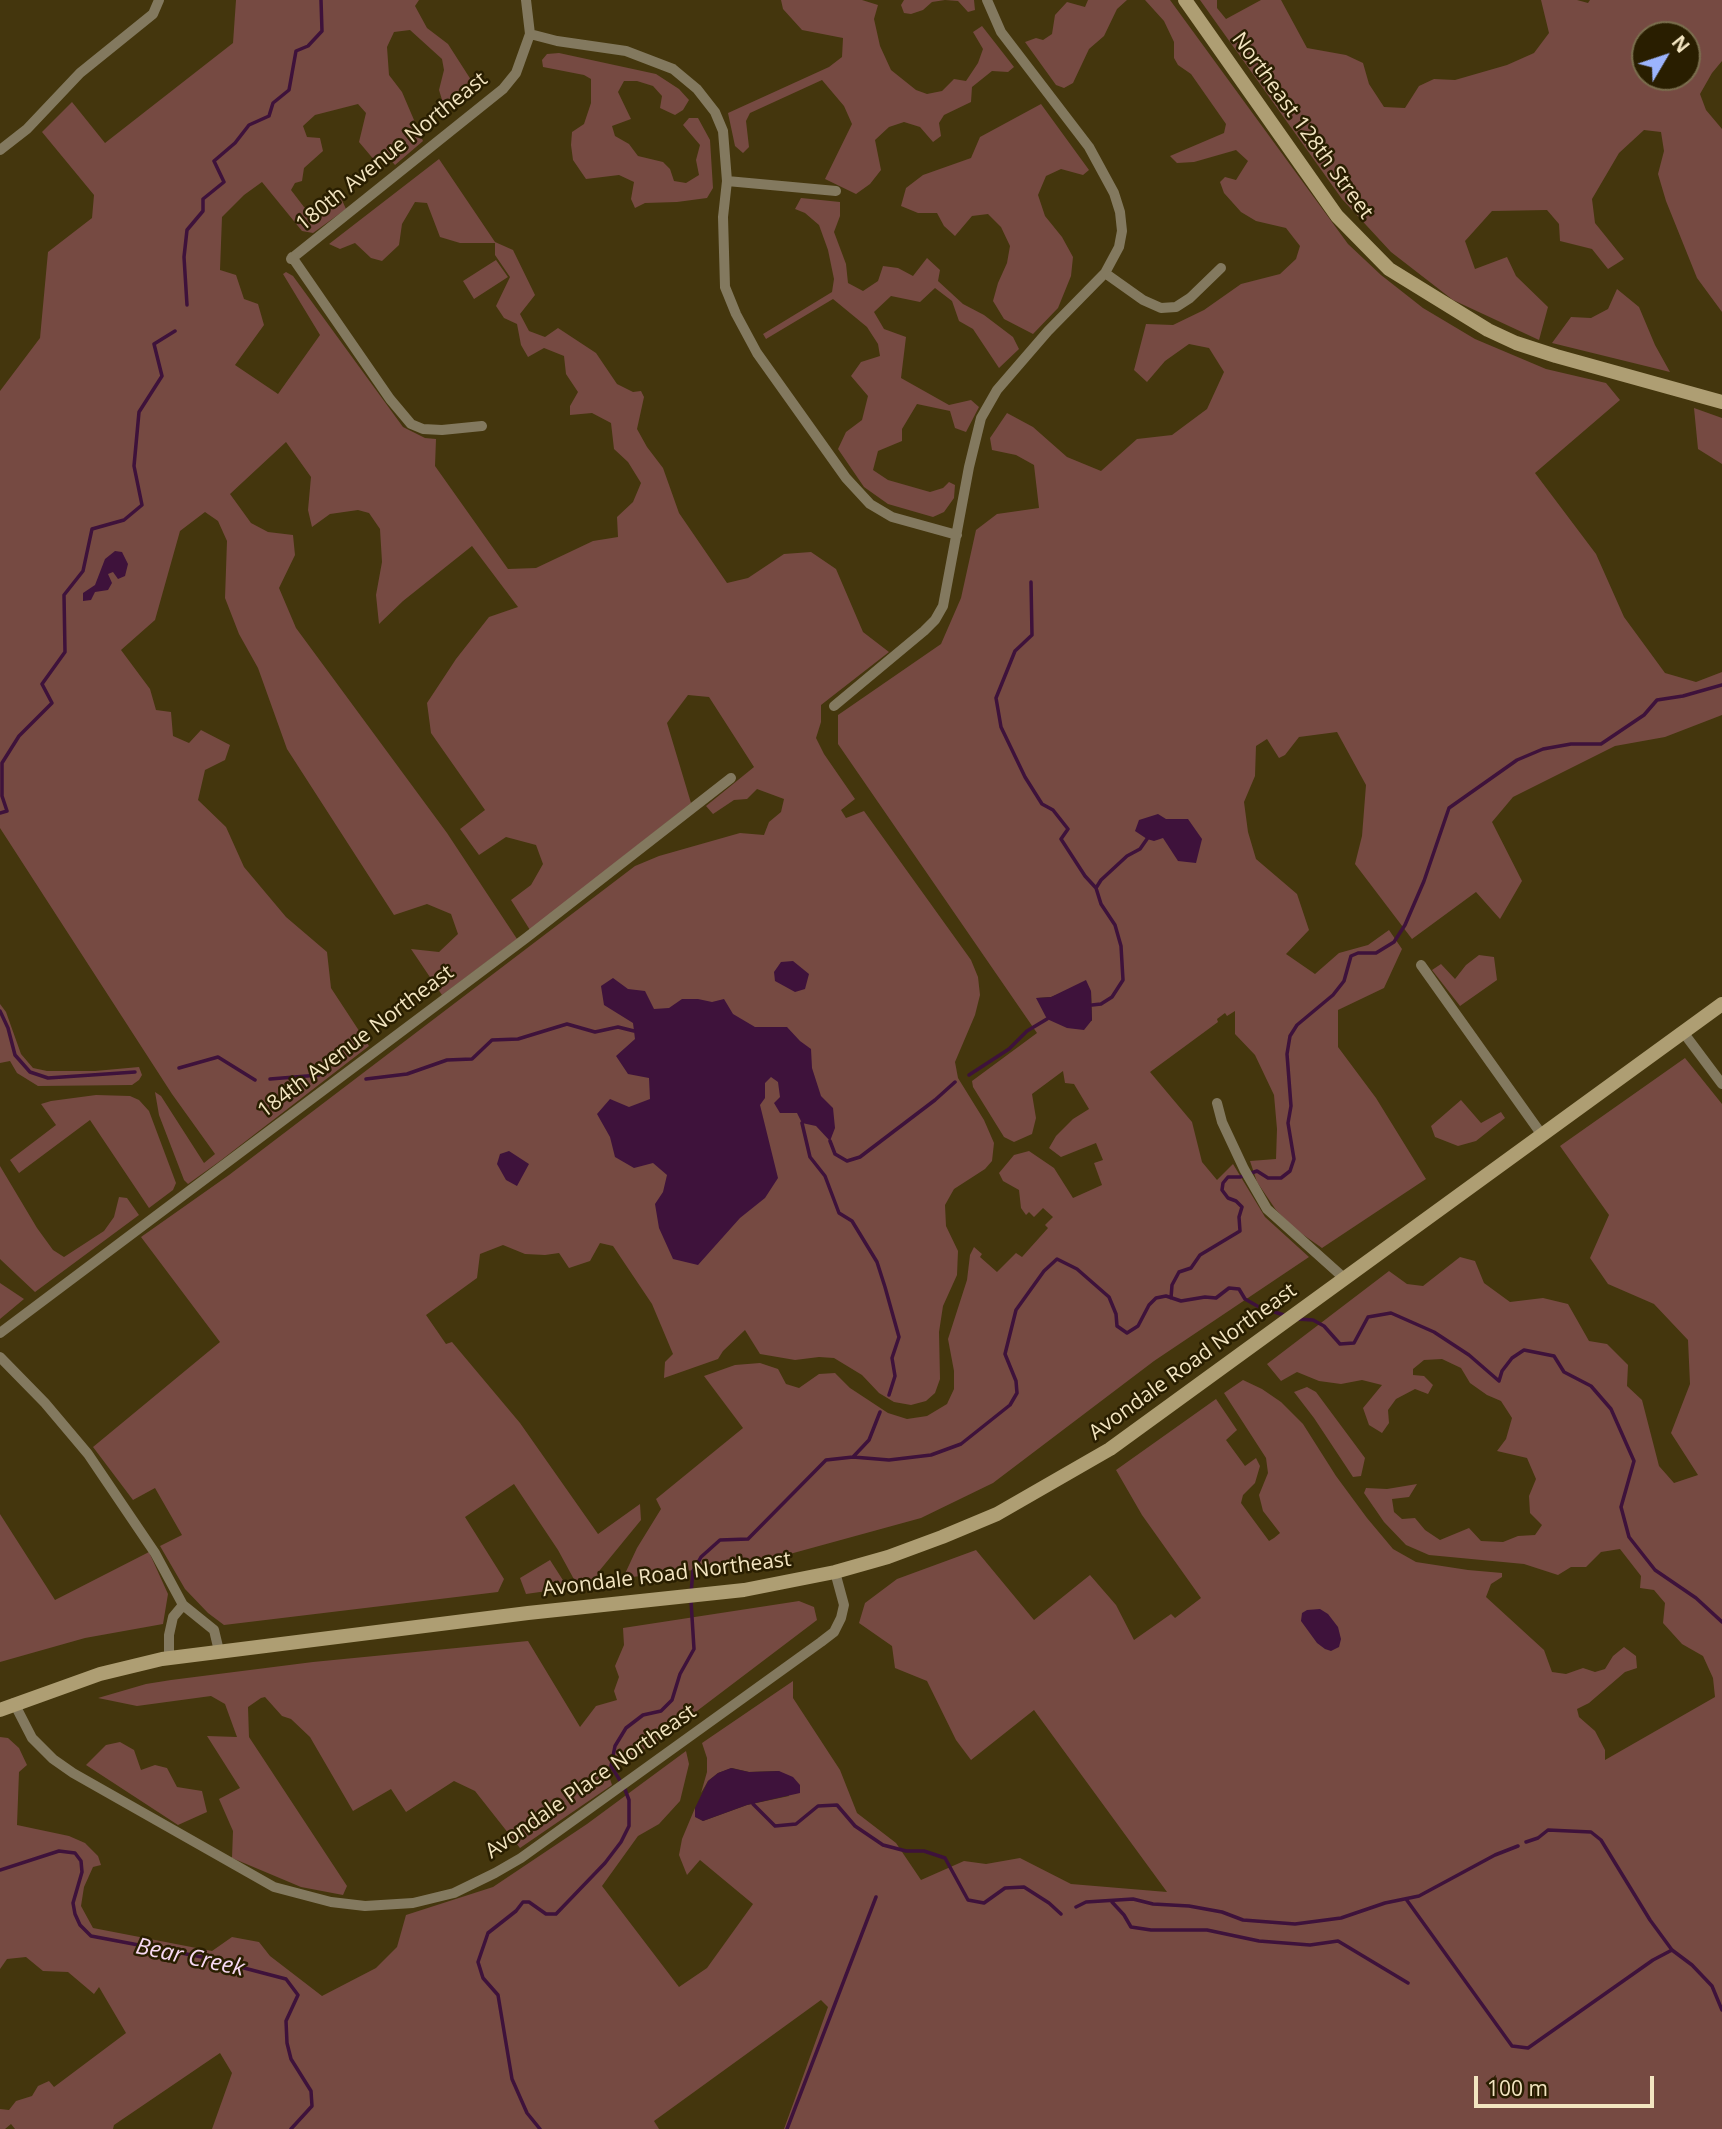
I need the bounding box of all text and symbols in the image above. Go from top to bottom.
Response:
north arrow [1631,21,1701,91]
street label: Northeast 128th Street [1226,28,1378,224]
text: N [1666,30,1696,58]
street label: 180th Avenue Northeast [291,67,493,237]
street label: 184th Avenue Northeast [253,960,459,1124]
street label: Avondale Road Northeast [1084,1278,1302,1446]
street label: Avondale Road Northeast [541,1547,793,1603]
street label: Avondale Place Northeast [481,1700,701,1864]
water label: Bear Creek [133,1933,247,1983]
scale bar [1477,2062,1657,2106]
text: 100 m [1487,2074,1548,2102]

